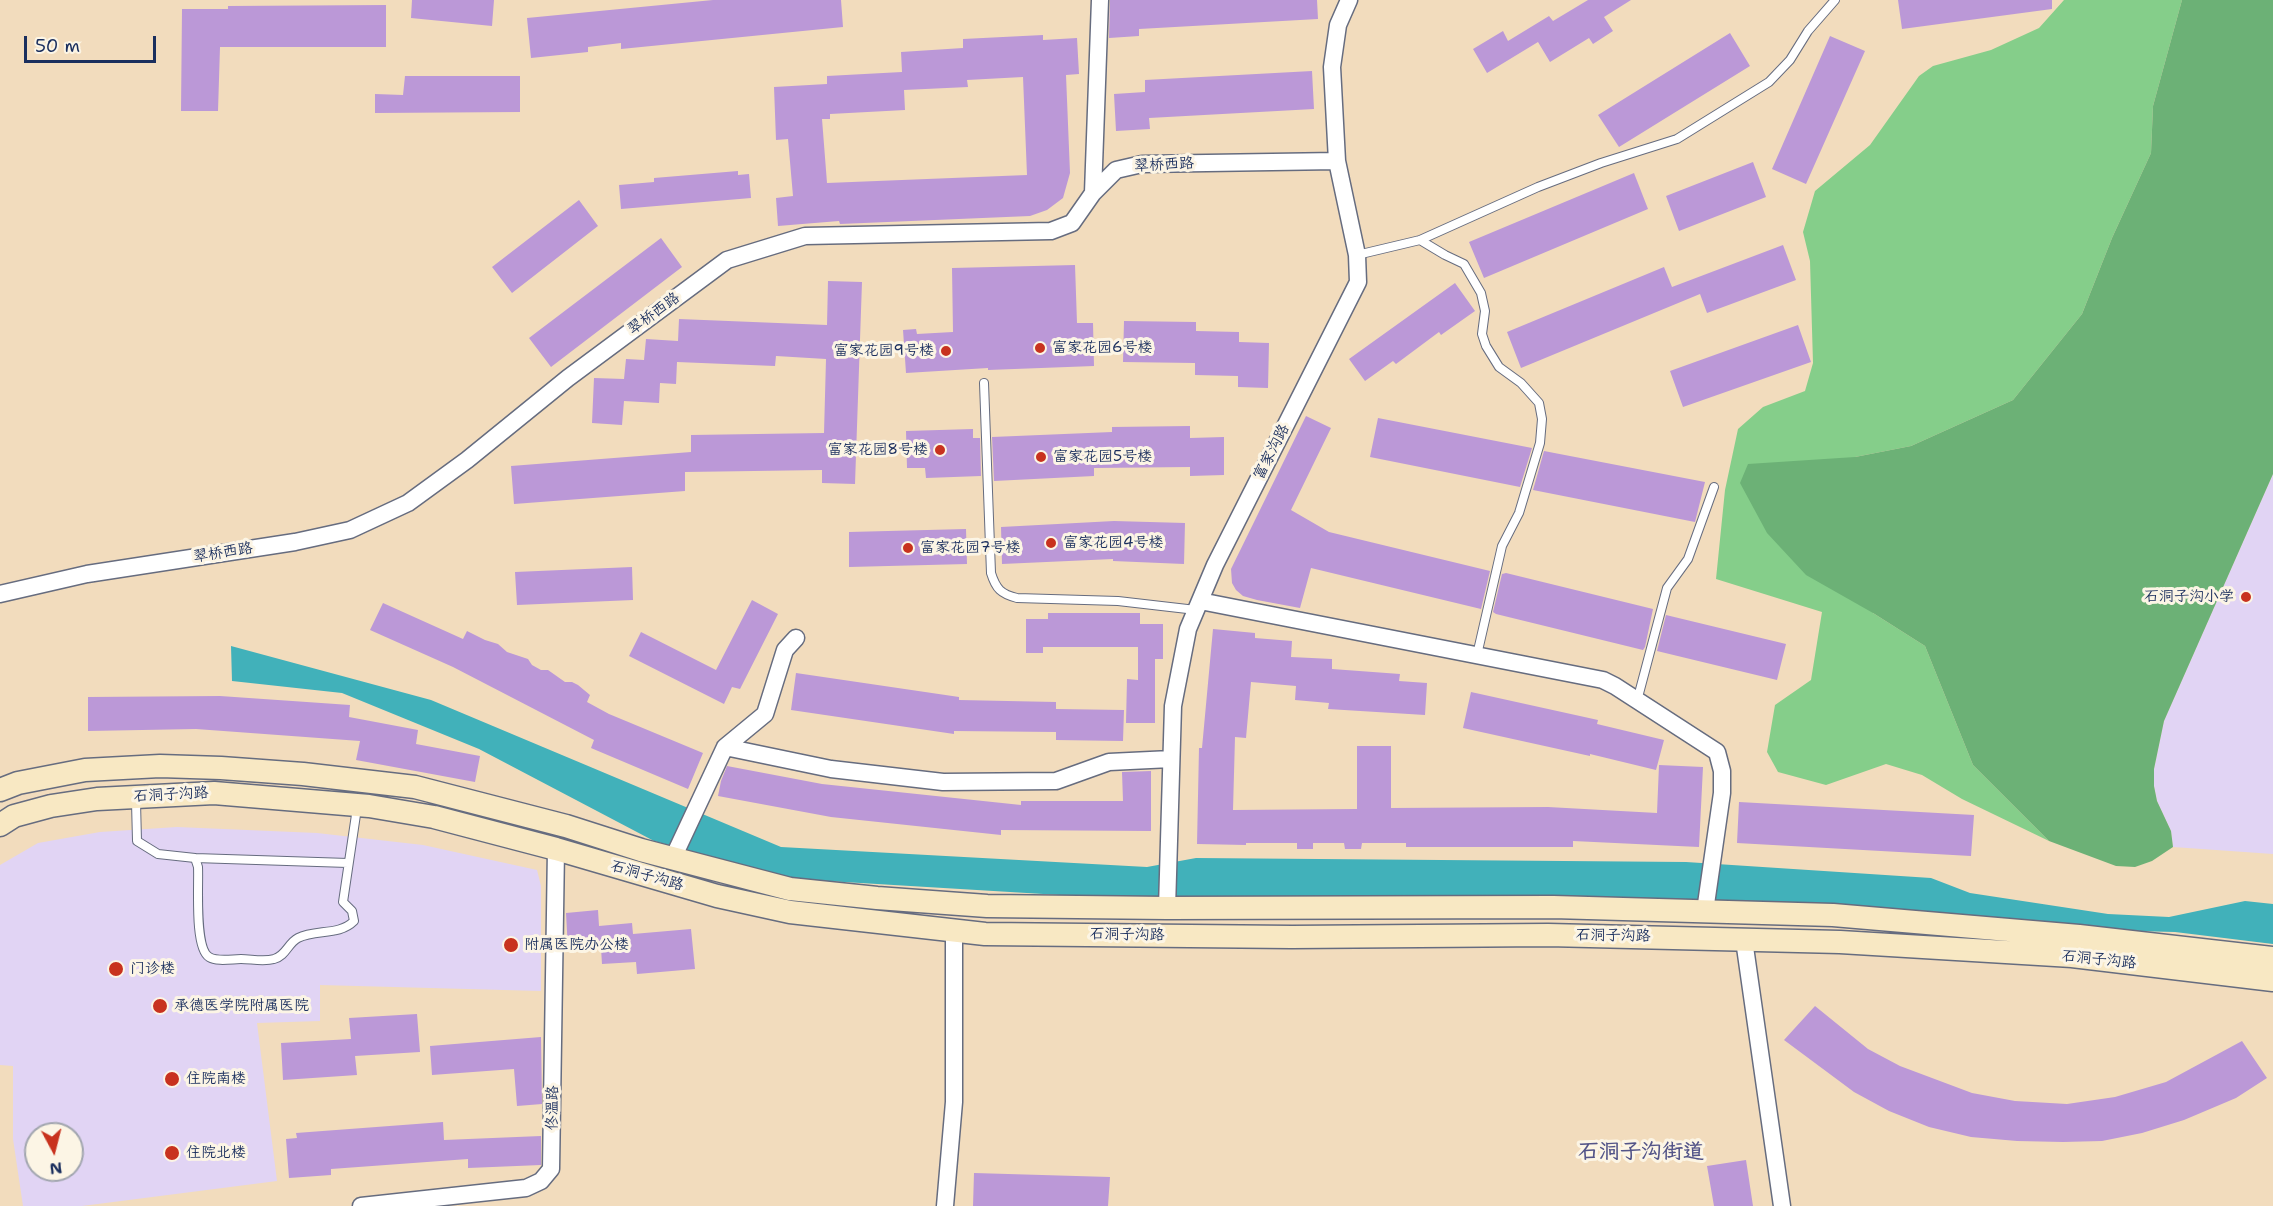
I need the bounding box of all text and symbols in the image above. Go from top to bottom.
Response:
scale bar [27,24,159,62]
text: 50 m [35,34,80,58]
street label: 翠桥西路 [1134,154,1194,176]
street label: 翠桥西路 [624,289,684,339]
place label: 富家花园6号楼 [1052,339,1152,357]
marker: 富家花园6号楼 [1033,341,1047,355]
place label: 富家花园9号楼 [834,342,934,360]
marker: 富家花园9号楼 [939,344,953,358]
street label: 富家沟路 [1250,421,1294,483]
place label: 富家花园8号楼 [828,441,928,459]
marker: 富家花园8号楼 [933,443,947,457]
place label: 富家花园5号楼 [1053,448,1152,466]
marker: 富家花园5号楼 [1034,450,1048,464]
place label: 富家花园4号楼 [1063,534,1163,552]
marker: 富家花园4号楼 [1044,536,1058,550]
street label: 翠桥西路 [192,539,254,567]
place label: 富家花园7号楼 [920,539,1020,557]
marker: 富家花园7号楼 [901,541,915,555]
place label: 石洞子沟小学 [2144,588,2234,606]
marker: 石洞子沟小学 [2239,590,2253,604]
street label: 石洞子沟路 [133,784,209,806]
street label: 石洞子沟路 [608,857,686,895]
street label: 石洞子沟路 [1089,925,1165,945]
street label: 石洞子沟路 [1575,926,1651,946]
marker: 附属医院办公楼 [502,936,520,954]
place label: 附属医院办公楼 [524,936,629,954]
street label: 石洞子沟路 [2061,947,2137,973]
marker: 门诊楼 [107,960,125,978]
place label: 门诊楼 [130,960,175,978]
marker: 承德医学院附属医院 [151,997,169,1015]
place label: 承德医学院附属医院 [174,997,309,1015]
marker: 住院南楼 [163,1070,181,1088]
place label: 住院南楼 [186,1070,246,1088]
street label: 佟温路 [544,1085,562,1131]
north arrow [24,1122,84,1182]
district label: 石洞子沟街道 [1578,1140,1704,1166]
marker: 住院北楼 [163,1144,181,1162]
place label: 住院北楼 [186,1144,246,1162]
text: N [48,1157,64,1180]

